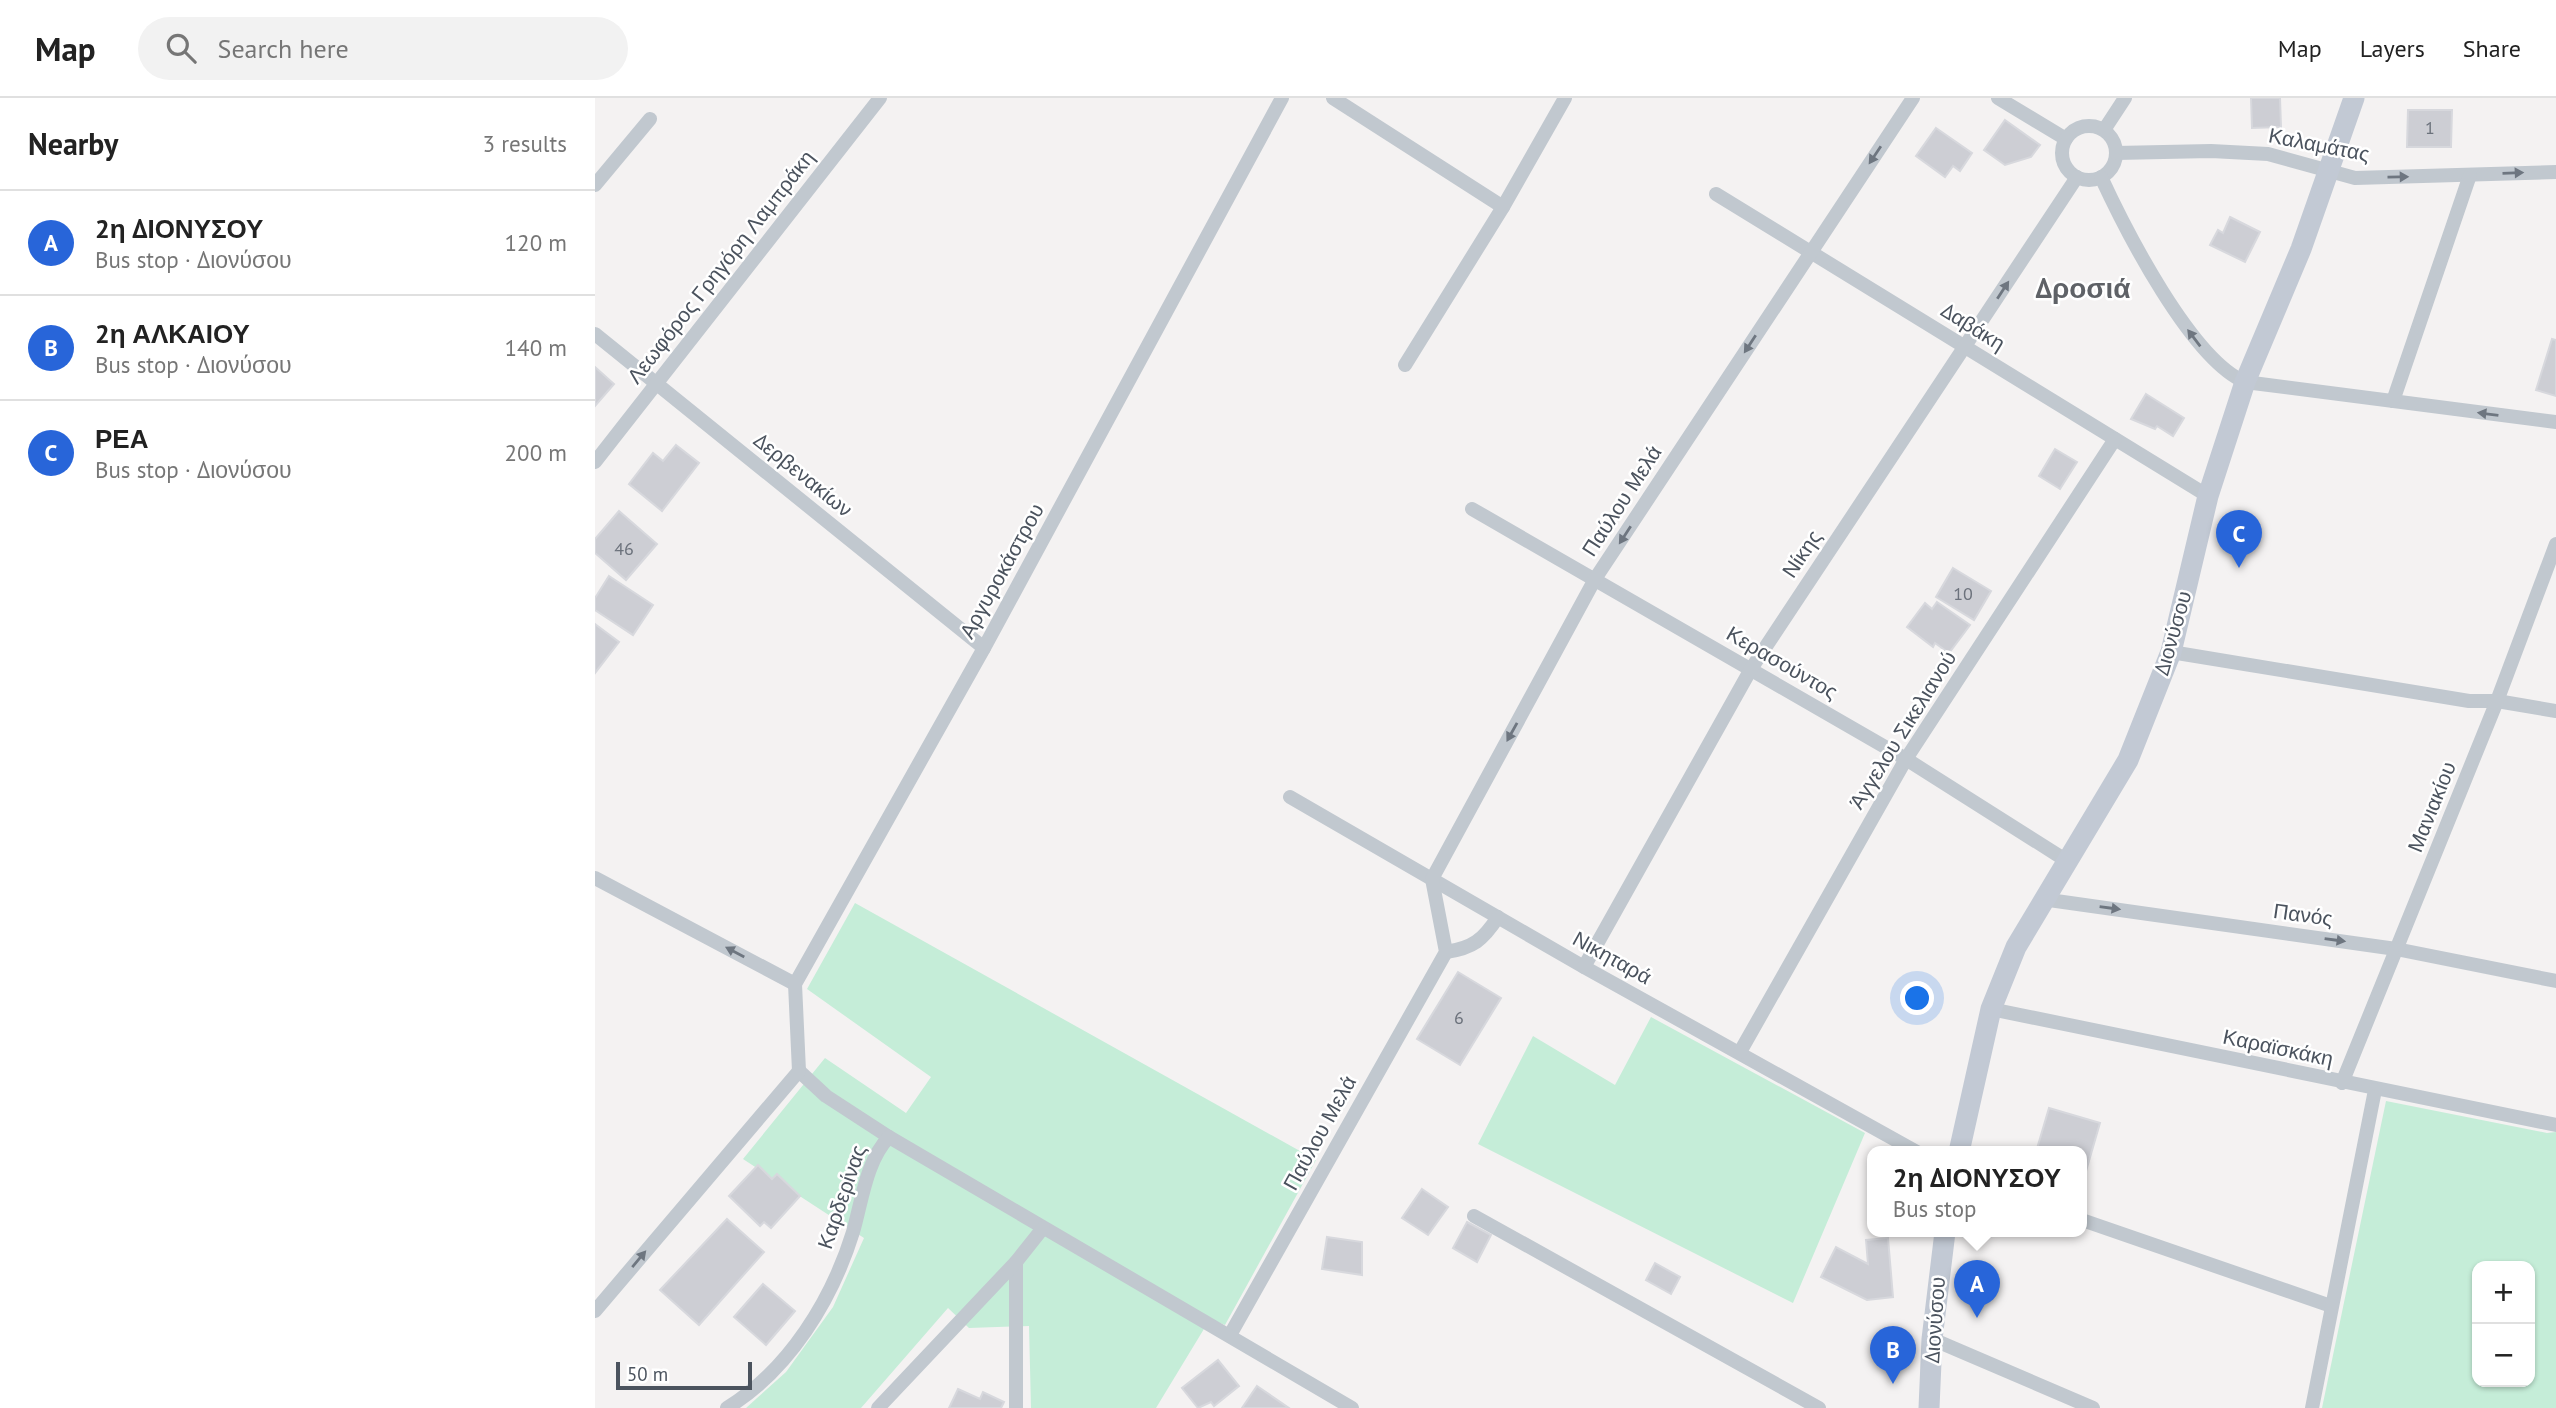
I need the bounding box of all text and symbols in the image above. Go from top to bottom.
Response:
search box [138,17,628,80]
text: Map [35,27,96,70]
icon: search [162,29,200,67]
text: Search here [218,32,349,65]
text: Map [2278,33,2322,64]
text: Layers [2360,33,2425,64]
text: Share [2463,33,2521,64]
house number: 1 [2425,116,2435,139]
street label: Καλαμάτας [2266,122,2372,168]
text: Nearby [28,124,118,163]
text: 3 results [483,129,567,158]
street label: Λεωφόρος Γρηγόρη Λαμπράκη [621,145,820,389]
one-way arrow [1868,146,1882,164]
one-way arrow [2502,168,2524,179]
one-way arrow [2387,171,2409,182]
text: 2η ΔΙΟΝΥΣΟΥ [95,212,263,245]
text: A [44,228,58,257]
text: 120 m [505,228,567,257]
text: Bus stop · Διονύσου [95,245,292,274]
district label: Δροσιά [2036,269,2130,306]
one-way arrow [1996,280,2009,300]
street label: Δαβάκη [1936,296,2010,357]
text: 2η ΑΛΚΑΙΟΥ [95,317,250,350]
one-way arrow [2188,329,2202,347]
text: B [44,333,58,362]
text: 140 m [505,333,567,362]
one-way arrow [1743,335,1756,354]
text: Bus stop · Διονύσου [95,350,292,379]
one-way arrow [2477,408,2499,419]
text: ΡΕΑ [95,422,148,455]
street label: Δερβενακίων [748,427,858,523]
text: C [45,438,57,467]
text: 200 m [505,438,567,467]
street label: Παύλου Μελά [1576,440,1667,561]
text: Bus stop · Διονύσου [95,455,292,484]
street label: Αργυροκάστρου [953,498,1050,643]
pin: C [2216,510,2262,568]
one-way arrow [1618,525,1631,544]
street label: Νίκης [1776,525,1827,583]
house number: 46 [614,537,634,560]
house number: 10 [1953,582,1973,605]
street label: Διονύσου [2148,588,2197,678]
street label: Κερασούντος [1722,620,1843,705]
street label: Άγγελου Σικελιανού [1843,646,1962,814]
one-way arrow [1506,722,1518,742]
street label: Μανιακίου [2401,758,2462,856]
street label: Πανός [2272,897,2334,932]
one-way arrow [2099,903,2121,914]
street label: Νικηταρά [1568,925,1657,990]
one-way arrow [2324,935,2346,946]
one-way arrow [725,946,745,958]
your location [1900,981,1934,1015]
house number: 6 [1454,1006,1464,1029]
street label: Καραϊσκάκη [2220,1023,2336,1072]
street label: Παύλου Μελά [1277,1071,1362,1195]
street label: Καρδερίνας [811,1141,872,1252]
popup [1867,1146,2087,1237]
text: 2η ΔΙΟΝΥΣΟΥ [1893,1161,2061,1194]
text: Bus stop [1893,1194,1976,1223]
one-way arrow [631,1250,647,1268]
pin: A [1954,1260,2000,1318]
map controls [2472,1261,2535,1387]
button: + [2472,1261,2535,1324]
street label: Διονύσου [1918,1276,1951,1364]
button: − [2472,1324,2535,1387]
pin: B [1870,1326,1916,1384]
scale bar [616,1359,753,1391]
text: 50 m [627,1362,668,1386]

